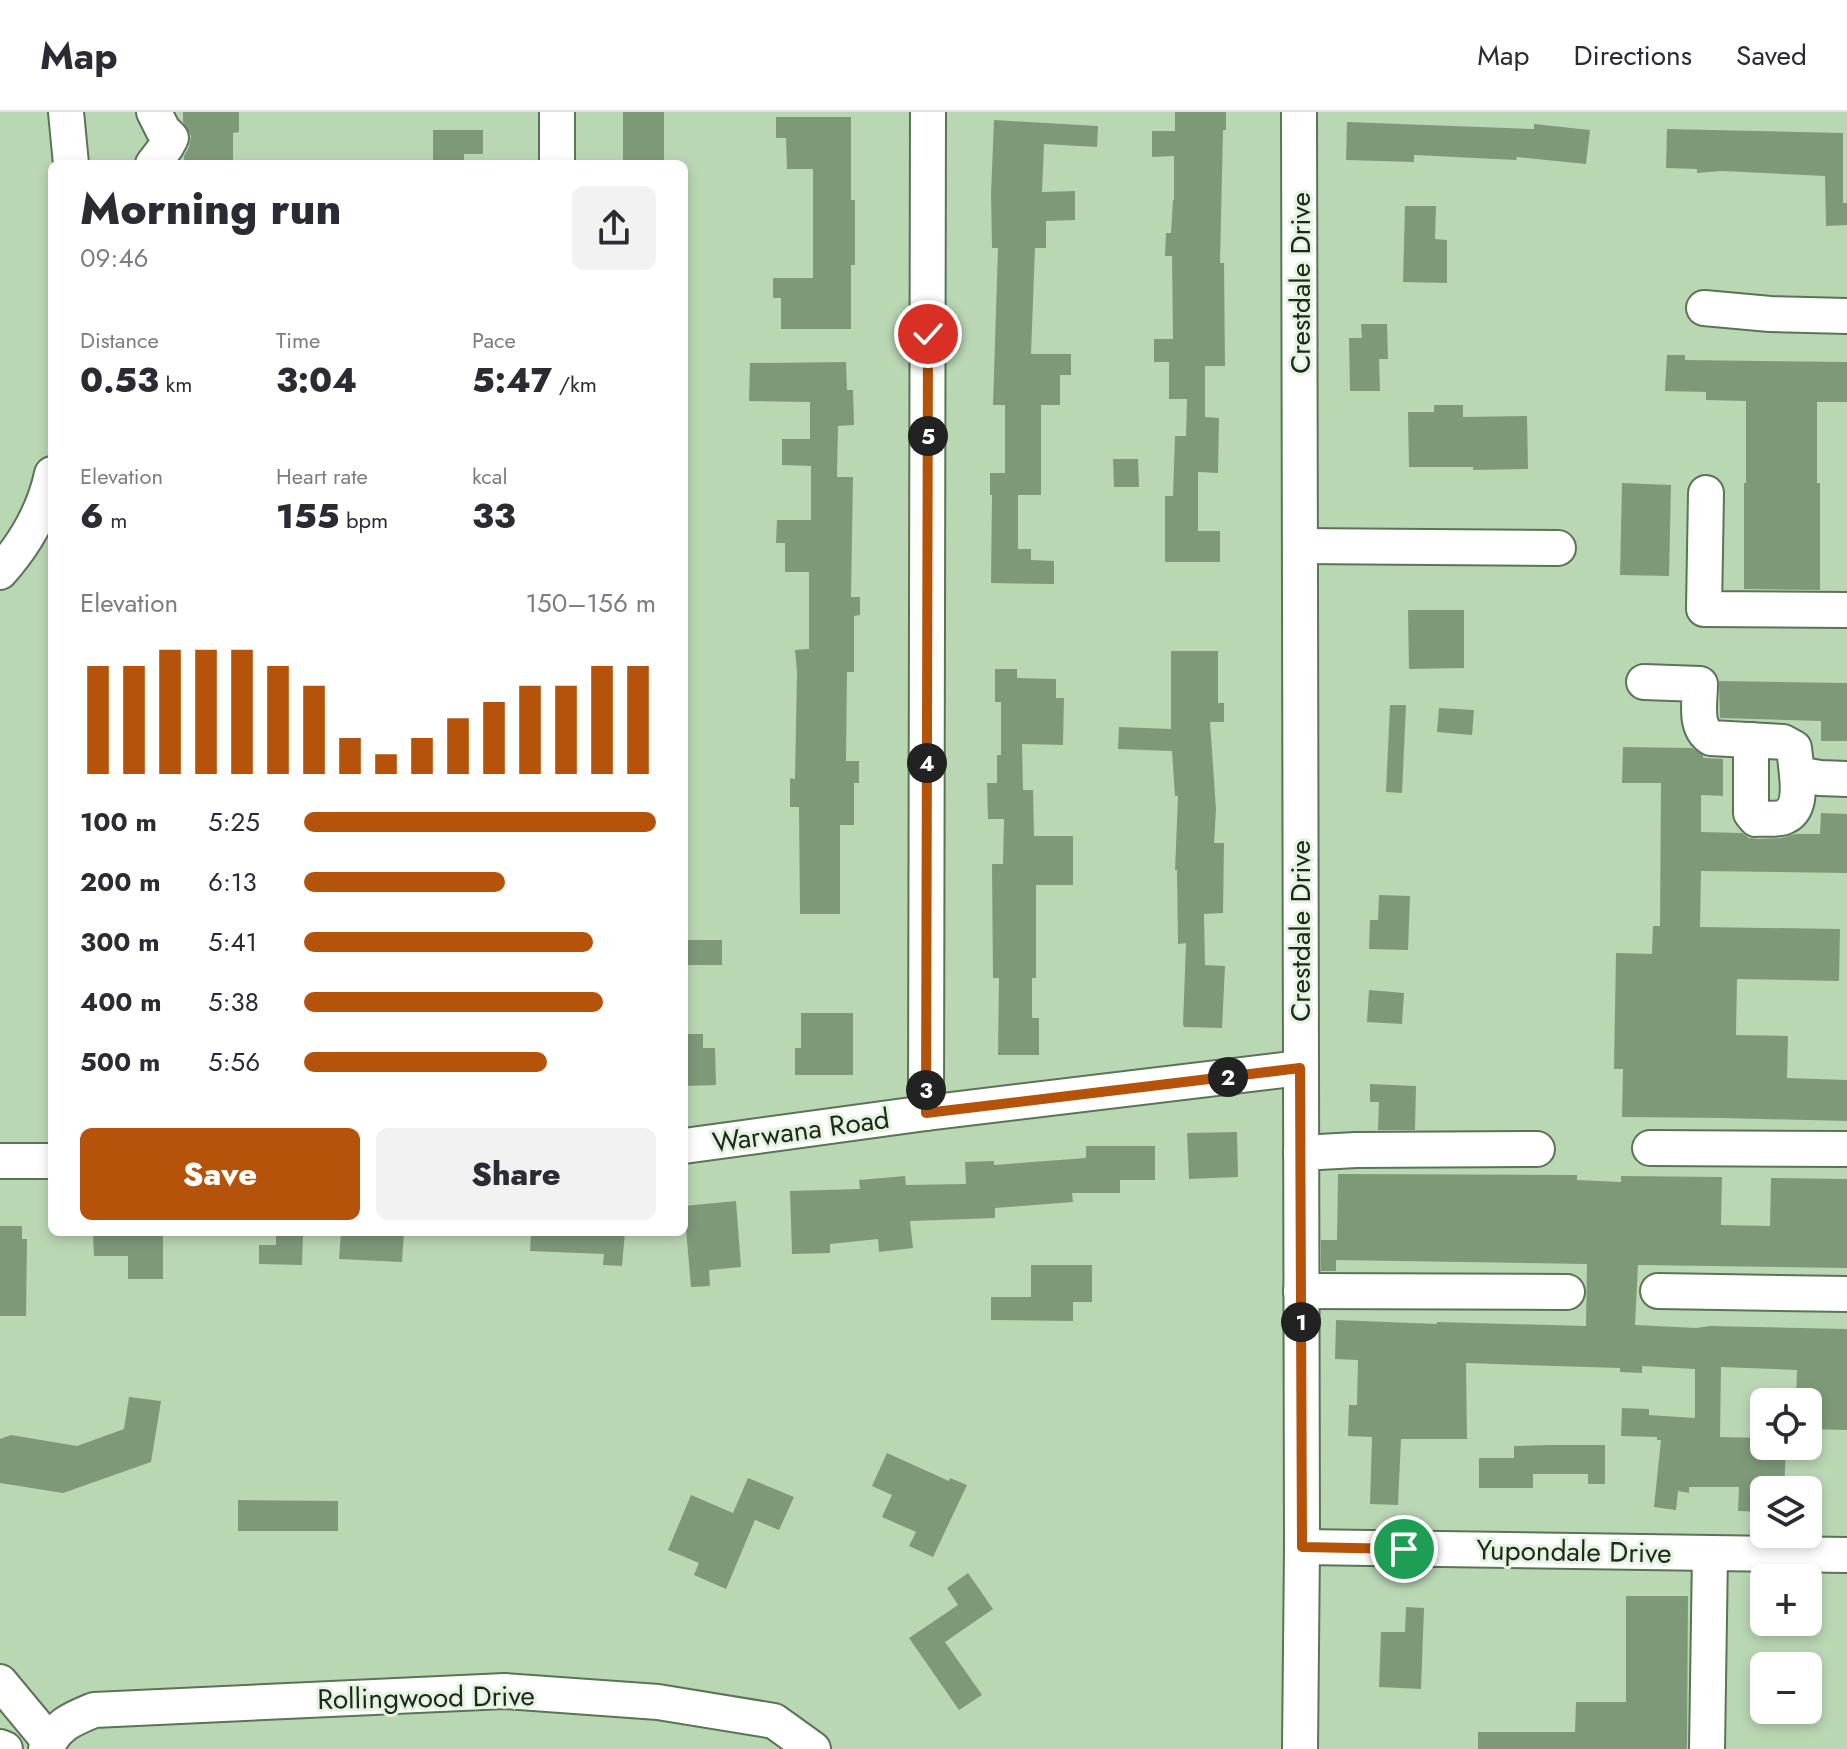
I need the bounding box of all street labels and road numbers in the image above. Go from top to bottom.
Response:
street label: Crestdale Drive [1280,192,1321,374]
street label: Crestdale Drive [1280,840,1321,1022]
street label: Warwana Road [710,1098,892,1163]
street label: Yupondale Drive [1476,1529,1672,1574]
street label: Rollingwood Drive [317,1675,535,1720]

